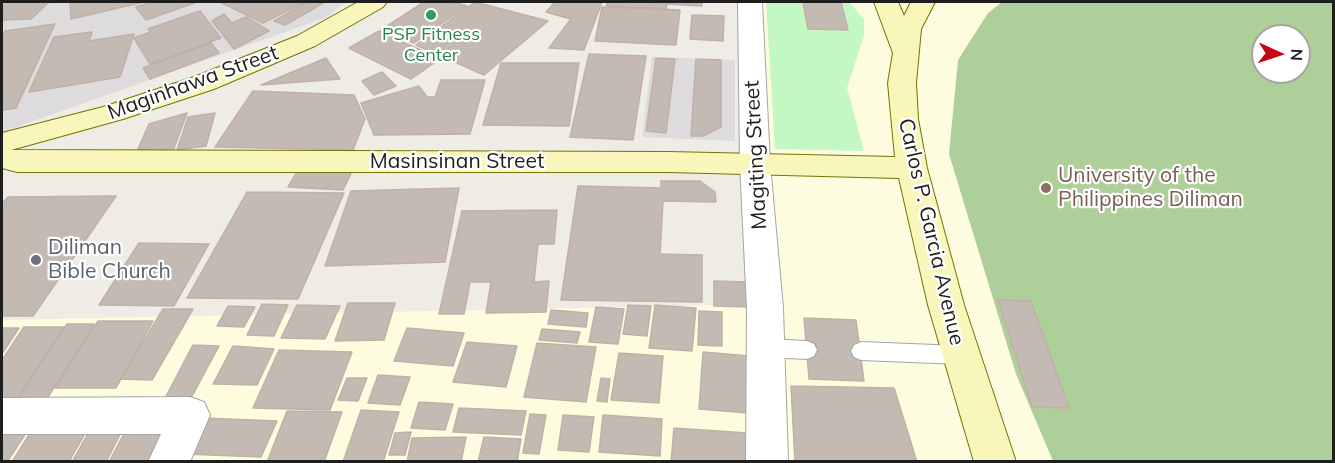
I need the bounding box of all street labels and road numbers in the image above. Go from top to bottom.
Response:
street label: Maginhawa Street [104,40,282,126]
street label: Magiting Street [740,80,772,230]
street label: Carlos P. Garcia Avenue [893,116,969,348]
street label: Masinsinan Street [370,149,544,175]

